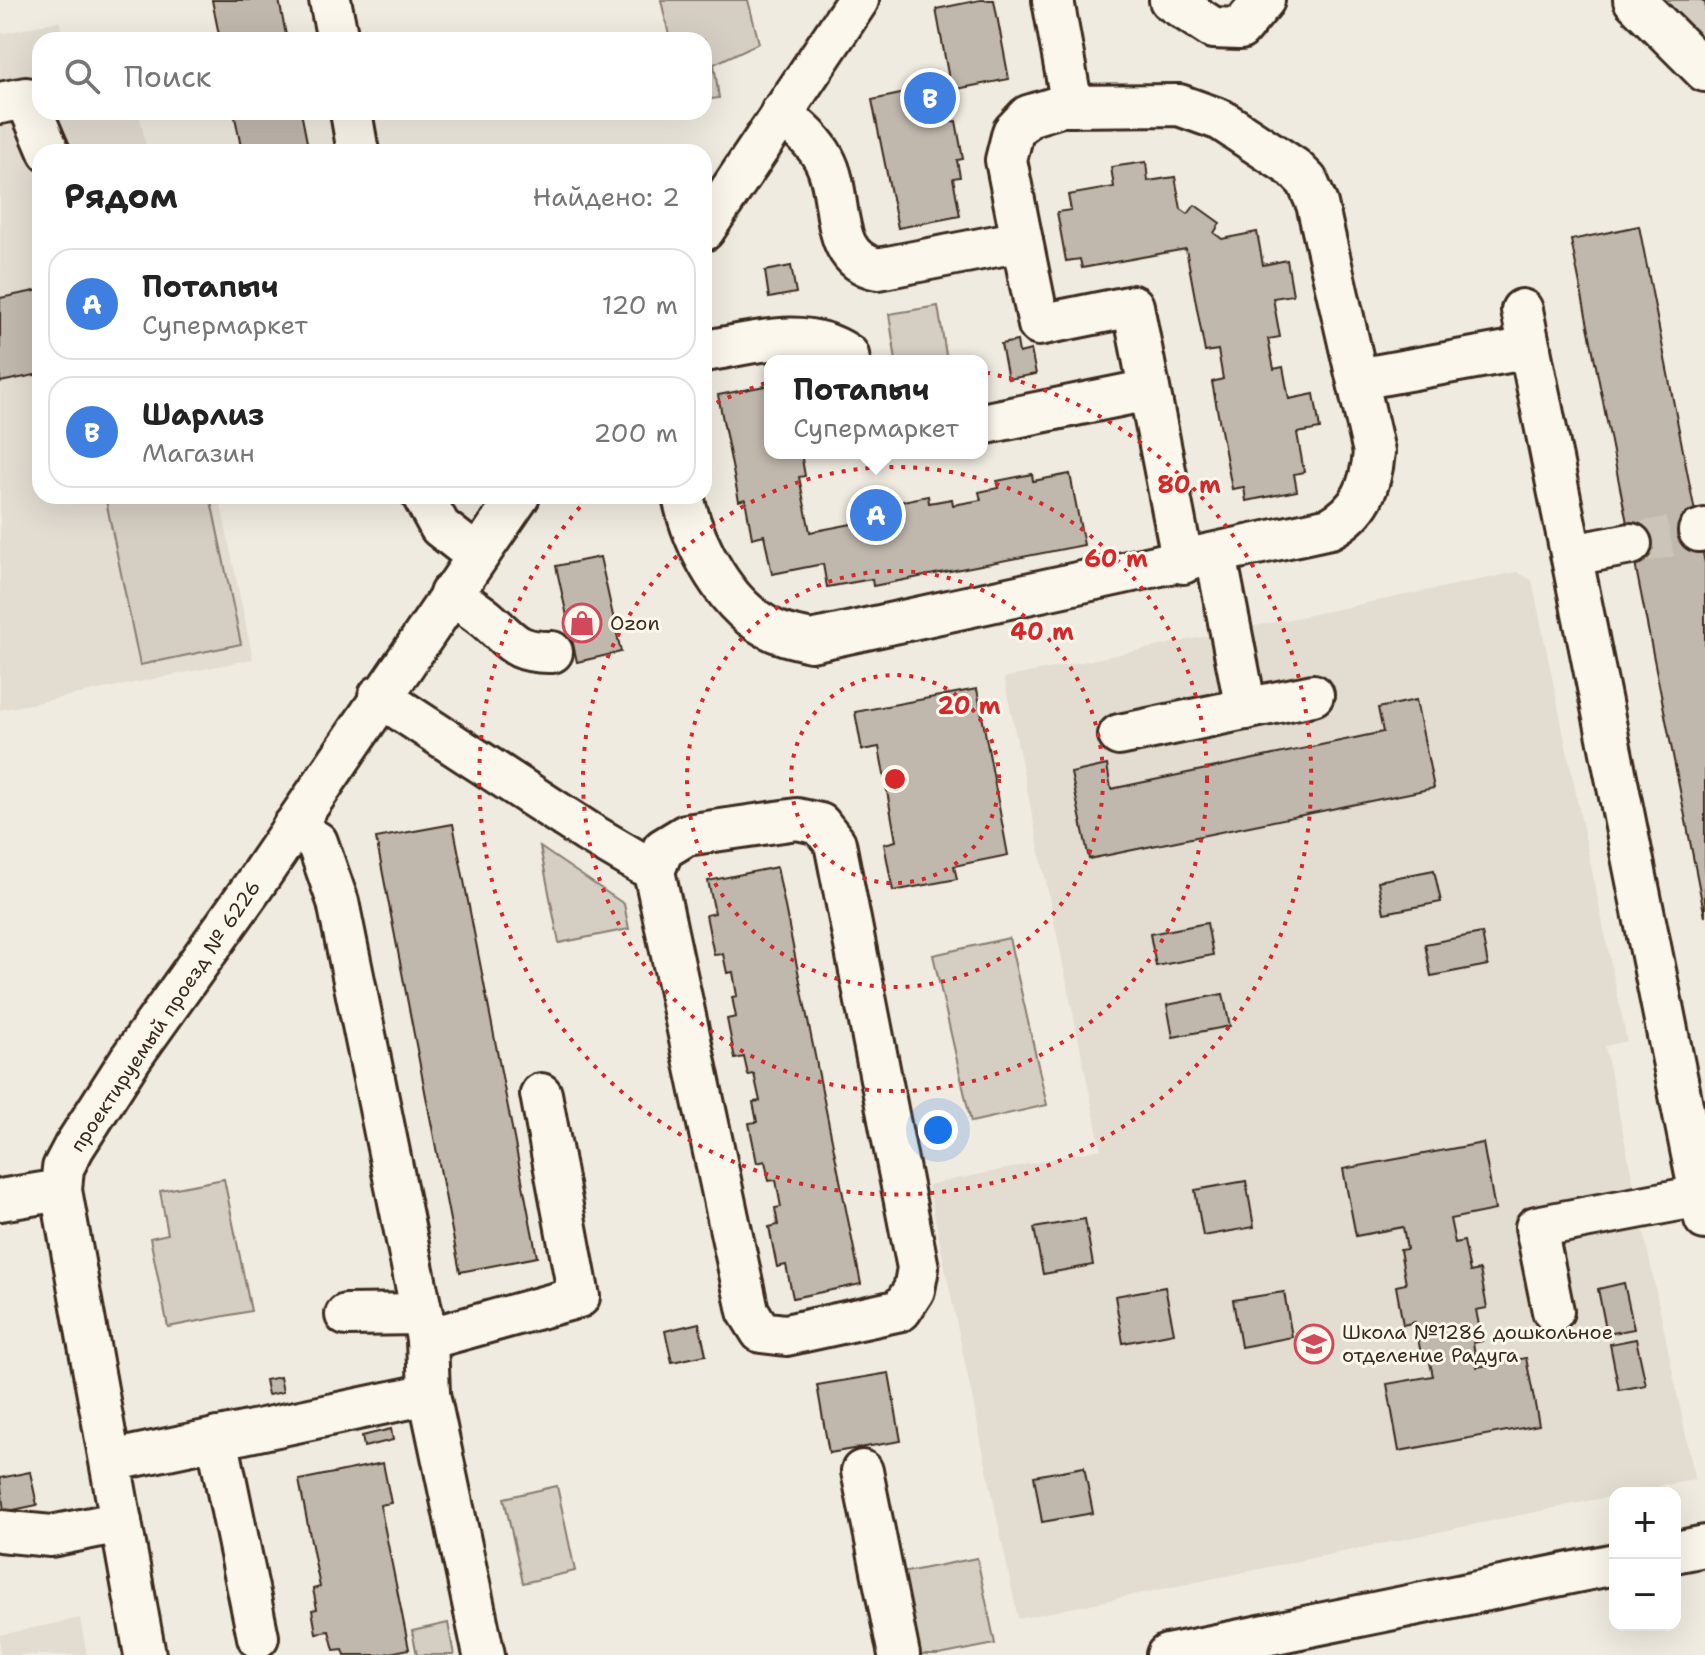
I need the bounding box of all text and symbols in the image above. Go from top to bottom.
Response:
search box [32,32,712,120]
icon: search [60,54,104,98]
text: Поиск [124,56,212,97]
pin: B [904,68,956,128]
text: Рядом [64,173,178,219]
text: Найдено: 2 [533,179,680,214]
text: Потапыч [142,266,278,307]
text: A [82,287,102,322]
text: 120 m [602,287,678,322]
text: Супермаркет [142,307,308,342]
popup [764,355,988,459]
text: Потапыч [793,369,930,410]
text: Шарлиз [142,394,264,435]
text: Супермаркет [793,410,959,445]
text: B [84,415,100,450]
text: 200 m [593,415,678,450]
text: Магазин [142,435,255,470]
text: 80 m [1157,469,1221,501]
pin: A [850,485,902,545]
text: 60 m [1084,543,1148,575]
shop icon: Ozon [561,602,603,644]
place label: Ozon [610,610,660,636]
text: 40 m [1010,616,1074,648]
text: 20 m [937,690,1001,722]
centre of rings [881,765,909,793]
street label: проектируемый проезд № 6226 [64,875,266,1157]
your location [918,1110,958,1150]
place label: Школа №1286 дошкольное отделение Радуга [1342,1319,1613,1368]
school or university icon: Школа №1286 дошкольное отделение Радуга [1293,1323,1335,1365]
map controls [1609,1487,1681,1631]
button: + [1609,1487,1681,1559]
button: − [1609,1559,1681,1631]

